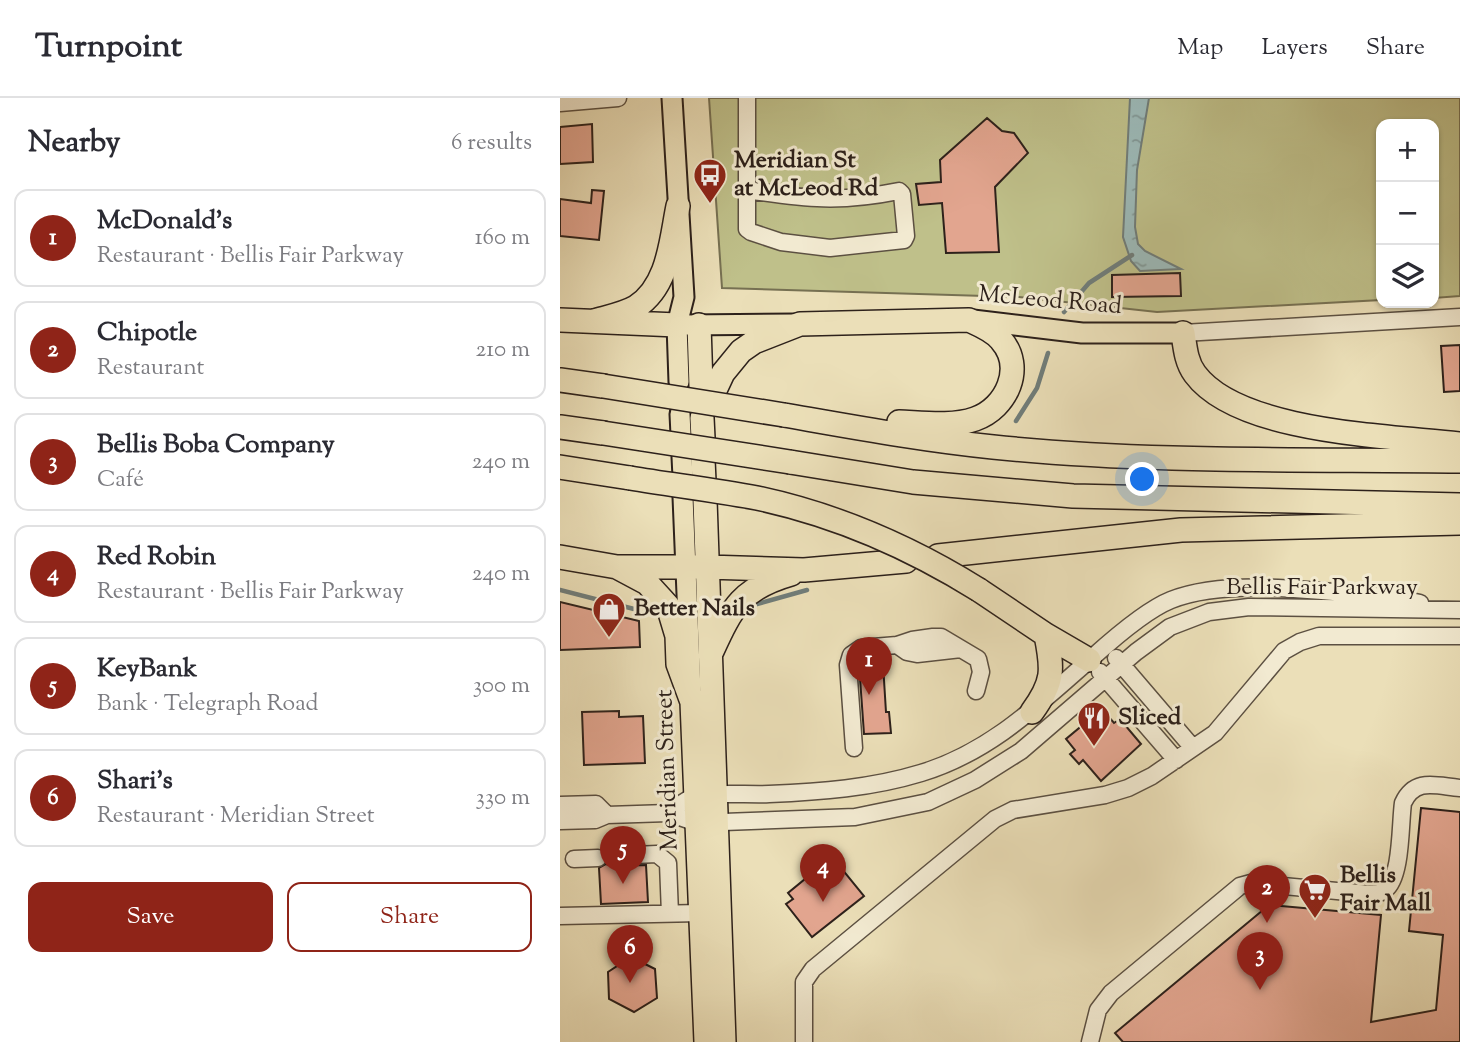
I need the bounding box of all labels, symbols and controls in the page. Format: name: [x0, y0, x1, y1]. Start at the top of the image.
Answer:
text: Turnpoint: [35, 24, 182, 72]
text: Map: [1177, 31, 1223, 65]
text: Layers: [1261, 31, 1328, 65]
text: Share: [1366, 31, 1425, 65]
map controls: [1376, 119, 1439, 308]
button: +: [1376, 119, 1439, 182]
text: Nearby: [28, 122, 120, 165]
text: 6 results: [451, 127, 532, 160]
place label: Meridian St at McLeod Rd: [734, 144, 879, 206]
bus stop icon: Meridian St at McLeod Rd: [691, 156, 729, 205]
button: −: [1376, 182, 1439, 245]
text: McDonald's: [97, 203, 232, 240]
text: 1: [49, 222, 57, 255]
text: 160 m: [475, 222, 530, 255]
text: Restaurant · Bellis Fair Parkway: [97, 240, 404, 273]
button: layers: [1376, 245, 1439, 308]
street label: McLeod Road: [977, 278, 1124, 324]
text: Chipotle: [97, 315, 197, 352]
text: 2: [48, 334, 58, 367]
text: 210 m: [476, 334, 530, 367]
text: Restaurant: [97, 352, 204, 385]
text: Bellis Boba Company: [97, 427, 335, 464]
text: 3: [48, 446, 58, 479]
text: 240 m: [472, 446, 530, 479]
your location: [1125, 462, 1159, 496]
text: Café: [97, 464, 144, 497]
text: Red Robin: [97, 539, 216, 576]
text: 4: [47, 558, 59, 591]
text: 240 m: [472, 558, 530, 591]
street label: Bellis Fair Parkway: [1226, 571, 1418, 605]
text: Restaurant · Bellis Fair Parkway: [97, 576, 404, 609]
shop icon: Better Nails: [590, 590, 628, 639]
place label: Better Nails: [634, 592, 755, 626]
pin: 1: [846, 637, 892, 695]
text: KeyBank: [97, 651, 197, 688]
text: 5: [49, 670, 57, 703]
text: 300 m: [473, 670, 530, 703]
text: Bank · Telegraph Road: [97, 688, 318, 721]
street label: Meridian Street: [648, 689, 688, 851]
restaurant icon: Sliced: [1075, 699, 1113, 748]
place label: Sliced: [1118, 701, 1182, 735]
text: Shari's: [97, 763, 173, 800]
text: 6: [47, 782, 59, 815]
text: 330 m: [476, 782, 530, 815]
text: Restaurant · Meridian Street: [97, 800, 375, 833]
pin: 5: [600, 826, 646, 884]
pin: 4: [800, 844, 846, 902]
place label: Bellis Fair Mall: [1340, 859, 1432, 921]
pin: 2: [1244, 865, 1290, 923]
supermarket icon: Bellis Fair Mall: [1296, 871, 1334, 920]
button: Save: [28, 882, 273, 952]
button: Share: [287, 882, 532, 952]
pin: 6: [607, 925, 653, 983]
pin: 3: [1237, 932, 1283, 990]

